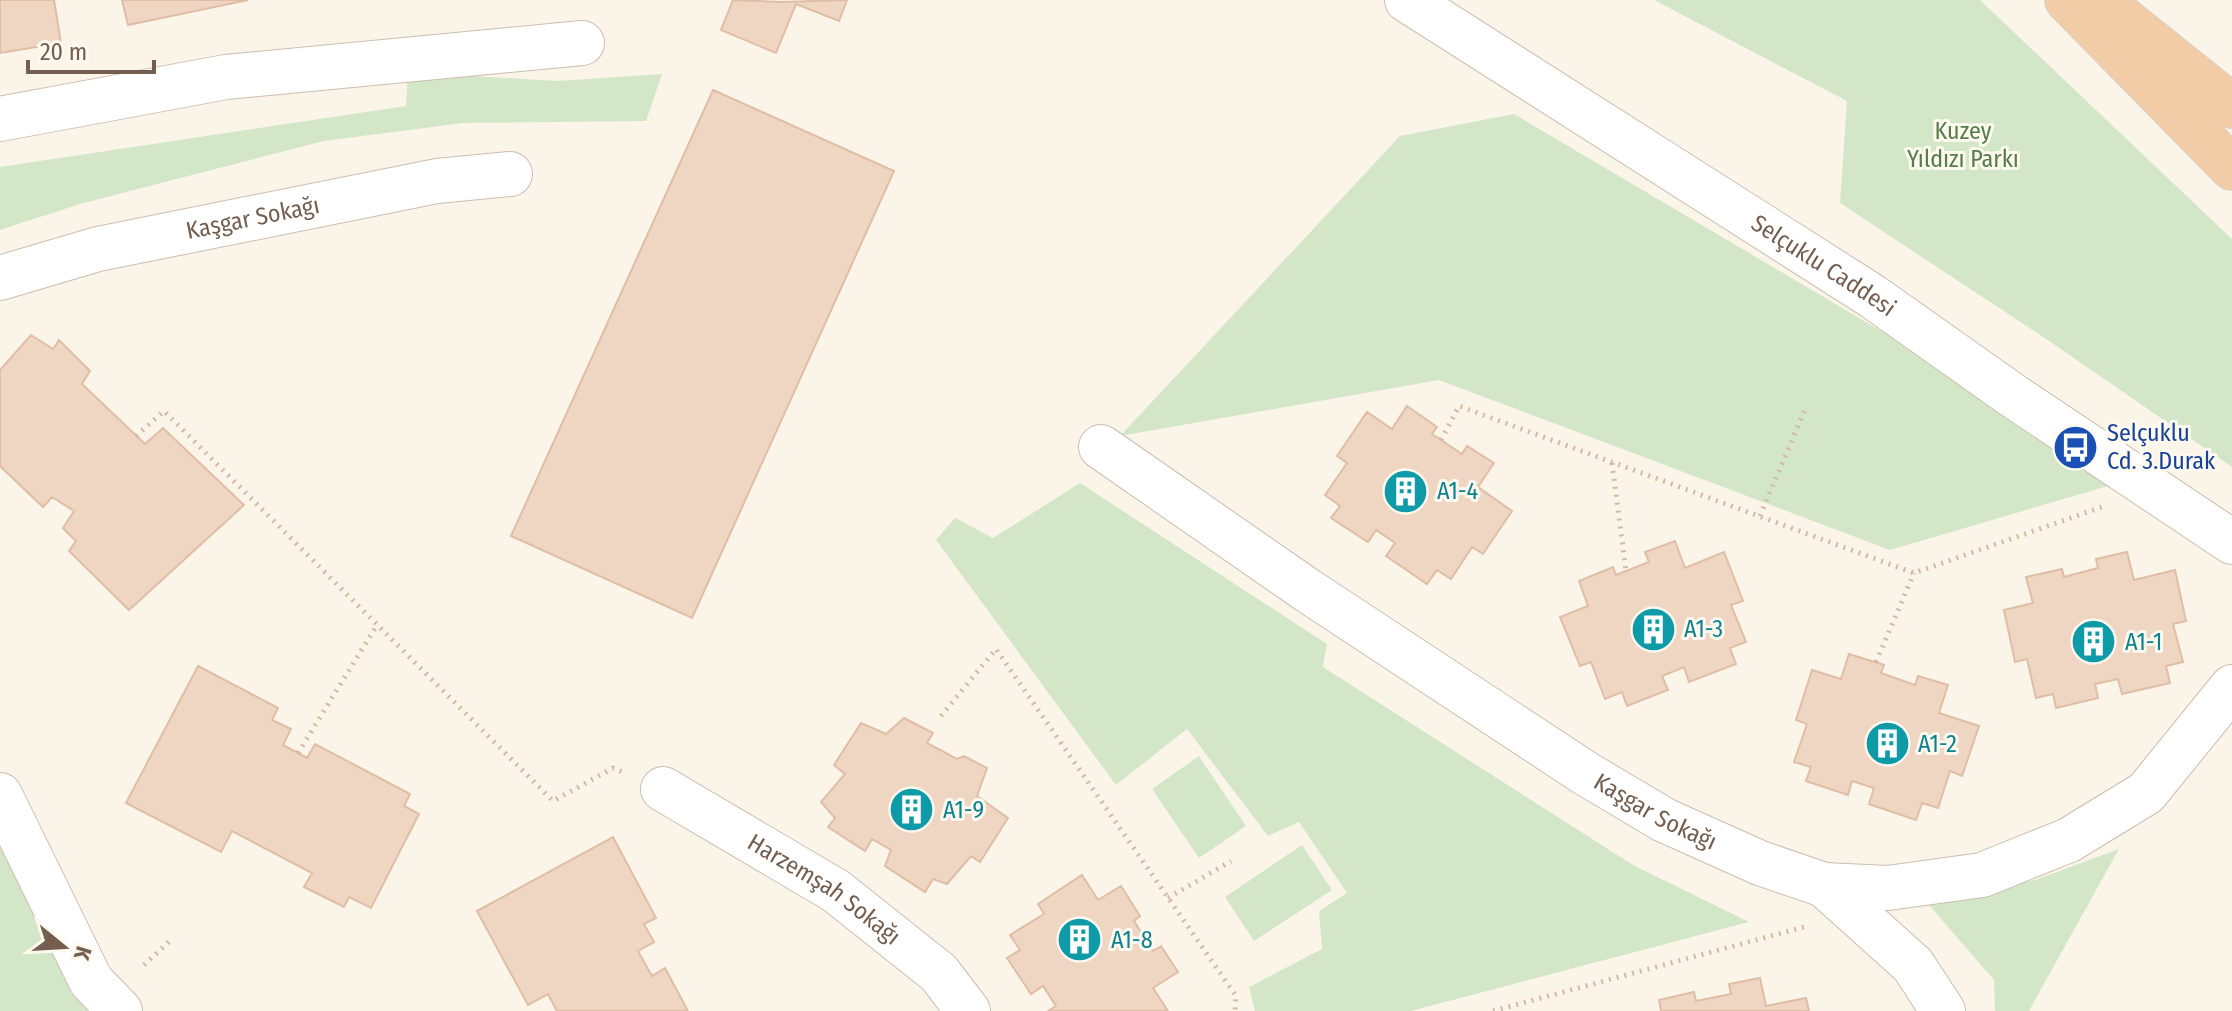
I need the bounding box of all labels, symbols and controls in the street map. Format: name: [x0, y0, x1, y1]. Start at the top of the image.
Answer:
scale bar: [28, 24, 154, 74]
text: 20 m: [40, 38, 87, 66]
park label: Kuzey Yıldızı Parkı: [1907, 117, 2019, 173]
street label: Kaşgar Sokağı: [184, 191, 322, 245]
street label: Selçuklu Caddesi: [1746, 209, 1901, 322]
place label: Selçuklu Cd. 3.Durak: [2107, 419, 2216, 475]
bus stop icon: Selçuklu Cd. 3.Durak: [2052, 423, 2100, 471]
building icon: A1-4: [1382, 467, 1430, 515]
place label: A1-4: [1437, 477, 1478, 505]
building icon: A1-3: [1629, 605, 1677, 653]
place label: A1-3: [1684, 615, 1723, 643]
building icon: A1-1: [2070, 618, 2118, 666]
place label: A1-1: [2125, 628, 2162, 656]
building icon: A1-2: [1863, 720, 1911, 768]
place label: A1-2: [1918, 730, 1957, 758]
street label: Kaşgar Sokağı: [1589, 768, 1721, 856]
building icon: A1-9: [888, 786, 936, 834]
place label: A1-9: [943, 796, 984, 824]
street label: Harzemşah Sokağı: [743, 828, 906, 951]
north arrow: [24, 907, 104, 987]
building icon: A1-8: [1056, 916, 1104, 964]
place label: A1-8: [1111, 926, 1153, 954]
text: K: [67, 943, 97, 964]

